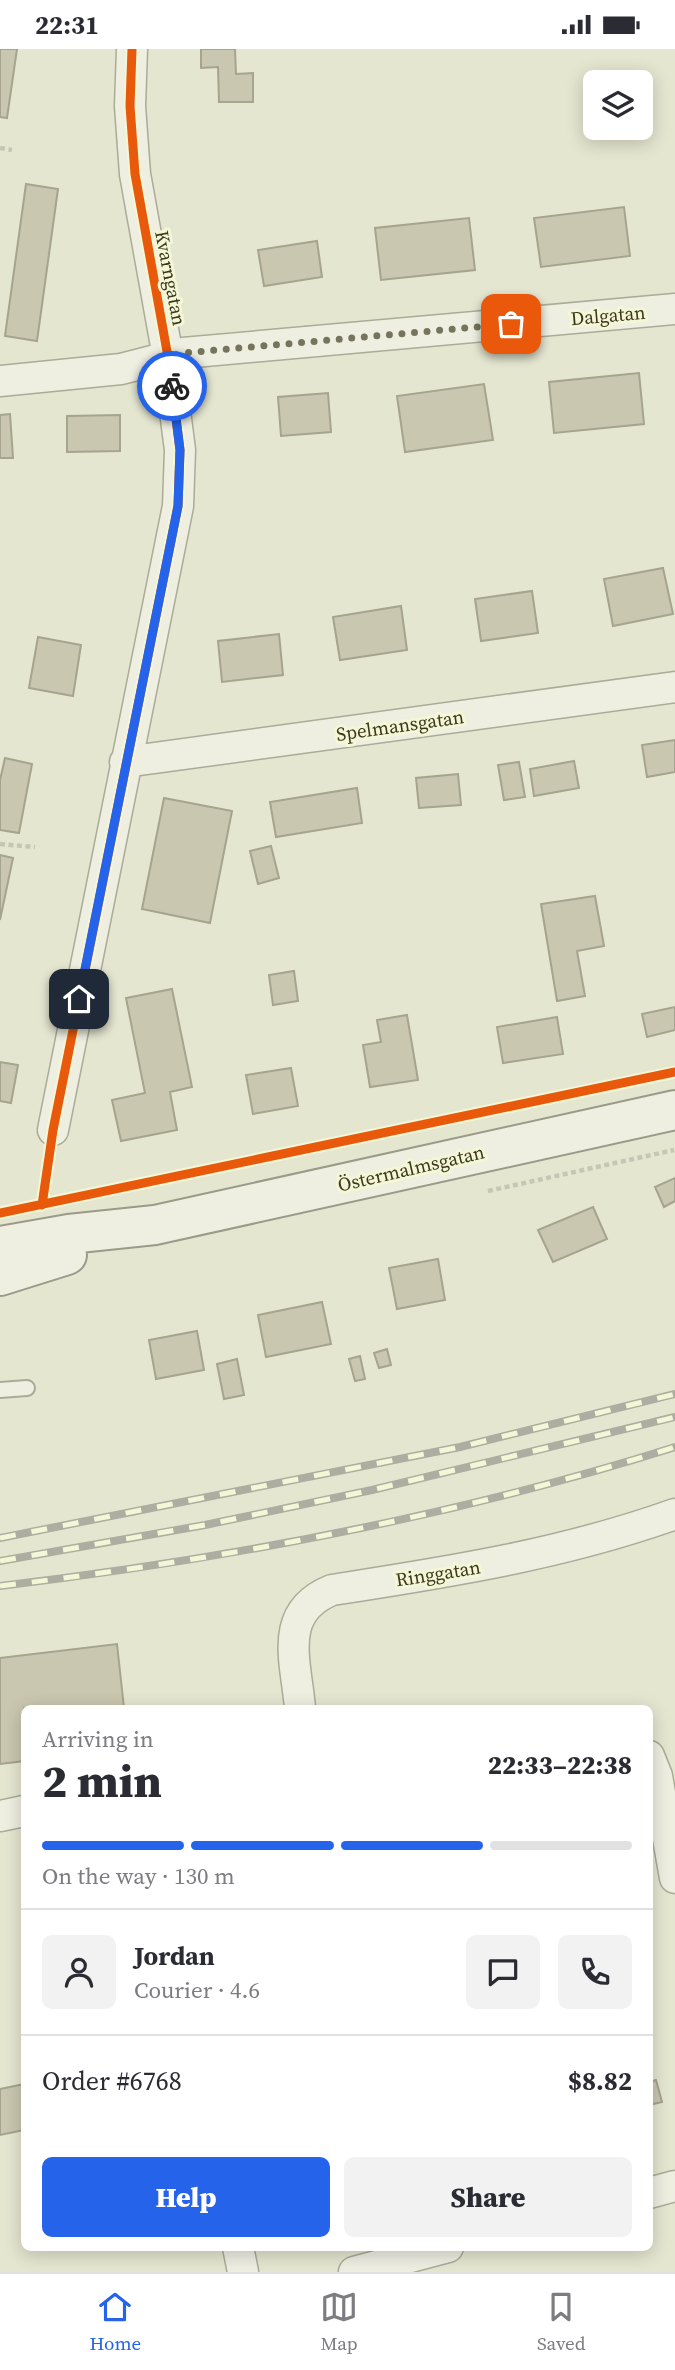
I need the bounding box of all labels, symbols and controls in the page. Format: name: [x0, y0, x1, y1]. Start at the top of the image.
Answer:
text: 22:31: [35, 7, 99, 43]
map controls: [583, 70, 653, 140]
button: layers: [583, 70, 653, 140]
street label: Kvarngatan: [149, 228, 193, 328]
pin: [481, 294, 541, 354]
street label: Dalgatan: [569, 299, 647, 331]
icon: bag: [492, 305, 530, 343]
courier: [137, 351, 207, 421]
icon: bike: [153, 367, 191, 405]
street label: Spelmansgatan: [334, 703, 466, 747]
pin: [49, 969, 109, 1029]
icon: home: [60, 980, 98, 1018]
street label: Östermalmsgatan: [335, 1138, 487, 1198]
street label: Ringgatan: [394, 1553, 482, 1593]
text: Arriving in: [42, 1723, 154, 1755]
text: 22:33–22:38: [488, 1747, 632, 1783]
text: 2 min: [42, 1749, 162, 1812]
text: On the way · 130 m: [42, 1860, 235, 1892]
button: person: [42, 1935, 116, 2009]
button: chat: [466, 1935, 540, 2009]
button: phone: [558, 1935, 632, 2009]
text: Jordan: [134, 1938, 215, 1974]
text: Courier · 4.6: [134, 1974, 260, 2006]
text: Order #6768: [42, 2063, 182, 2099]
text: $8.82: [568, 2063, 632, 2099]
button: Help: [42, 2157, 330, 2237]
button: Share: [344, 2157, 632, 2237]
tab: Home: [89, 2288, 141, 2356]
tab: Map: [320, 2288, 358, 2356]
tab: Saved: [537, 2288, 586, 2356]

